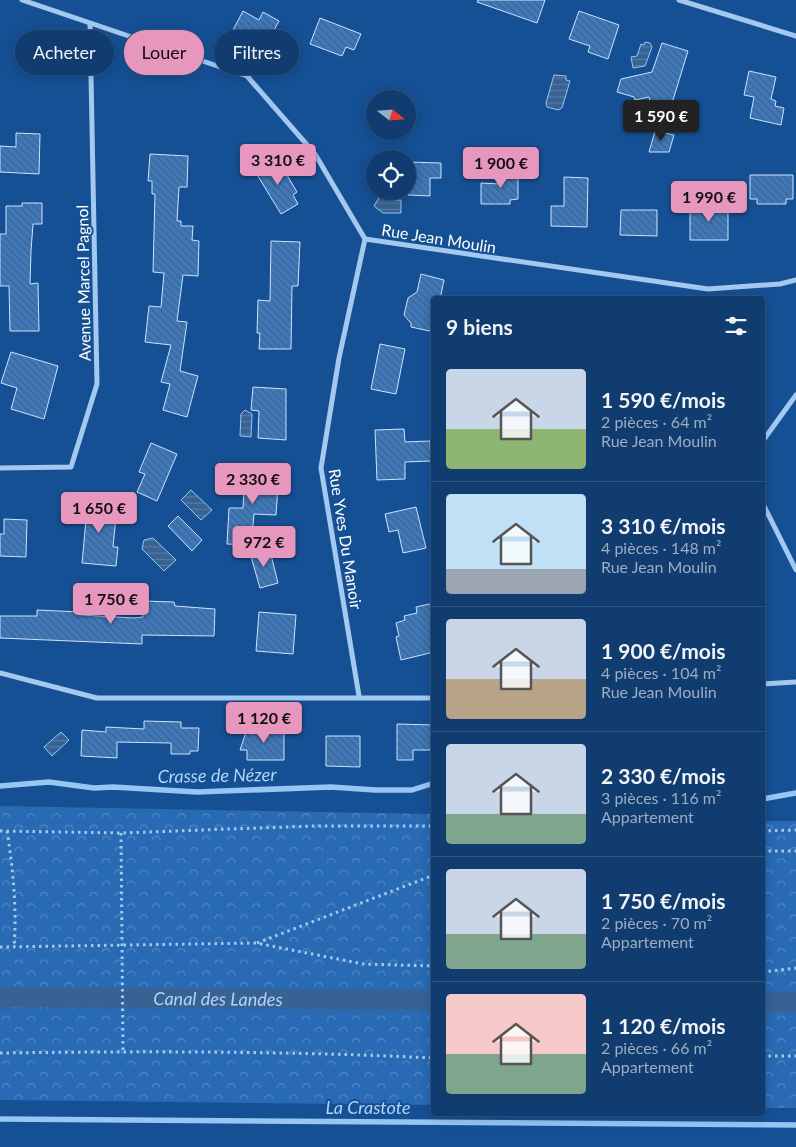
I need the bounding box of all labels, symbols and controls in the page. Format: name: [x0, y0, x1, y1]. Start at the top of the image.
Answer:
chip: Acheter: [15, 30, 114, 75]
chip: Louer: [124, 30, 204, 75]
chip: Filtres: [214, 30, 299, 75]
north arrow: [366, 90, 416, 140]
map controls: [366, 90, 416, 200]
pin: 1 590 €: [615, 100, 707, 142]
text: 1 590 €: [634, 106, 688, 125]
pin: 3 310 €: [232, 144, 324, 186]
pin: 1 900 €: [455, 146, 547, 189]
text: 3 310 €: [251, 150, 305, 169]
button: locate: [366, 150, 416, 200]
text: 1 900 €: [474, 153, 528, 172]
pin: 1 990 €: [663, 180, 755, 223]
text: 1 990 €: [682, 187, 736, 206]
street label: Avenue Marcel Pagnol: [72, 205, 94, 361]
street label: Rue Jean Moulin: [380, 220, 498, 256]
icon: filters: [722, 312, 750, 340]
text: 9 biens: [446, 314, 513, 339]
text: 1 590 €/mois: [601, 387, 726, 412]
icon: home: [486, 389, 546, 449]
text: 2 pièces · 64 m²: [601, 412, 712, 431]
text: Rue Jean Moulin: [601, 431, 717, 450]
pin: 2 330 €: [207, 462, 299, 505]
street label: Rue Yves Du Manoir: [325, 467, 367, 611]
text: 2 330 €: [226, 469, 280, 488]
pin: 1 650 €: [53, 492, 145, 534]
text: 1 650 €: [72, 498, 126, 517]
text: 3 310 €/mois: [601, 513, 726, 538]
icon: home: [486, 514, 546, 574]
pin: 972 €: [229, 526, 299, 568]
text: 972 €: [243, 532, 285, 551]
text: 4 pièces · 148 m²: [601, 538, 721, 557]
text: Rue Jean Moulin: [601, 557, 717, 576]
pin: 1 750 €: [65, 582, 157, 625]
text: 1 750 €: [84, 589, 138, 608]
text: 1 900 €/mois: [601, 638, 726, 663]
icon: home: [486, 639, 546, 699]
text: 4 pièces · 104 m²: [601, 663, 721, 682]
text: Rue Jean Moulin: [601, 682, 717, 701]
pin: 1 120 €: [218, 702, 310, 744]
text: 1 120 €: [237, 708, 291, 727]
water label: Crasse de Nézer: [157, 763, 277, 787]
text: 2 330 €/mois: [601, 763, 726, 788]
icon: home: [486, 764, 546, 824]
text: 3 pièces · 116 m²: [601, 788, 721, 807]
text: Appartement: [601, 807, 694, 826]
text: 1 750 €/mois: [601, 888, 726, 913]
icon: home: [486, 889, 546, 949]
text: 2 pièces · 70 m²: [601, 913, 712, 932]
text: Appartement: [601, 932, 694, 951]
water label: Canal des Landes: [153, 987, 283, 1010]
text: 1 120 €/mois: [601, 1013, 726, 1038]
icon: home: [486, 1014, 546, 1074]
text: 2 pièces · 66 m²: [601, 1038, 712, 1057]
text: Appartement: [601, 1057, 694, 1076]
water label: La Crastote: [325, 1096, 411, 1118]

